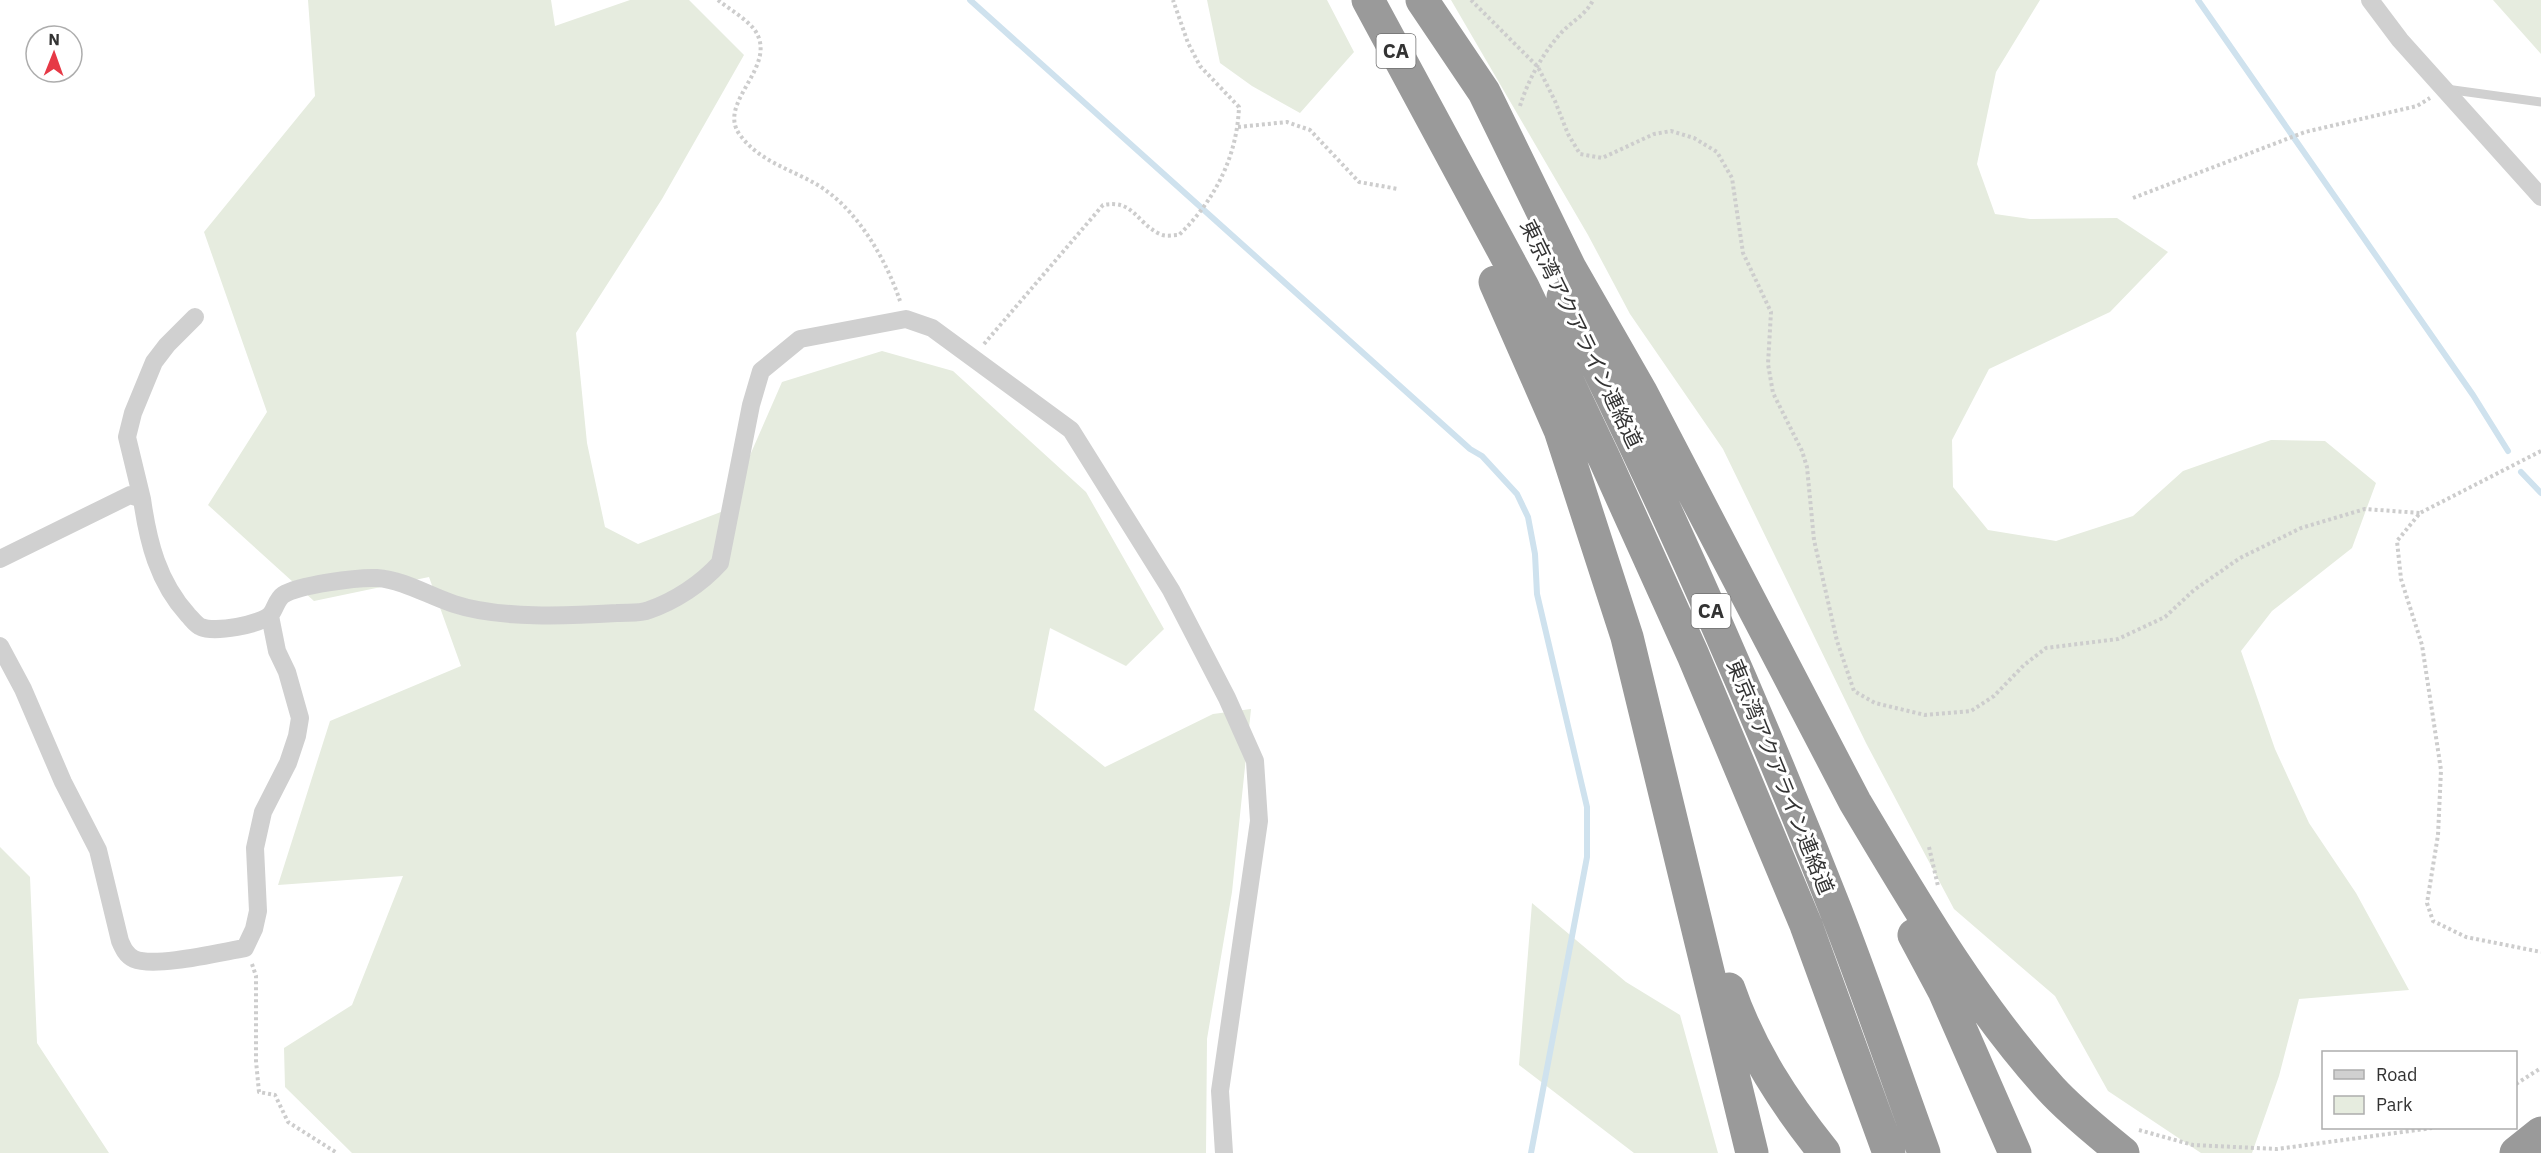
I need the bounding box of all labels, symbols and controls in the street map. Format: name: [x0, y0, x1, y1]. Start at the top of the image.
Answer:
north arrow: [24, 24, 84, 84]
text: N: [48, 29, 60, 49]
road number: CA: [1376, 34, 1416, 68]
street label: 東京湾アクアライン連絡道: [1514, 215, 1649, 452]
road number: CA: [1692, 594, 1730, 628]
street label: 東京湾アクアライン連絡道: [1721, 655, 1841, 898]
legend: [2322, 1051, 2517, 1129]
text: Road: [2376, 1063, 2417, 1086]
text: Park: [2376, 1093, 2413, 1116]

